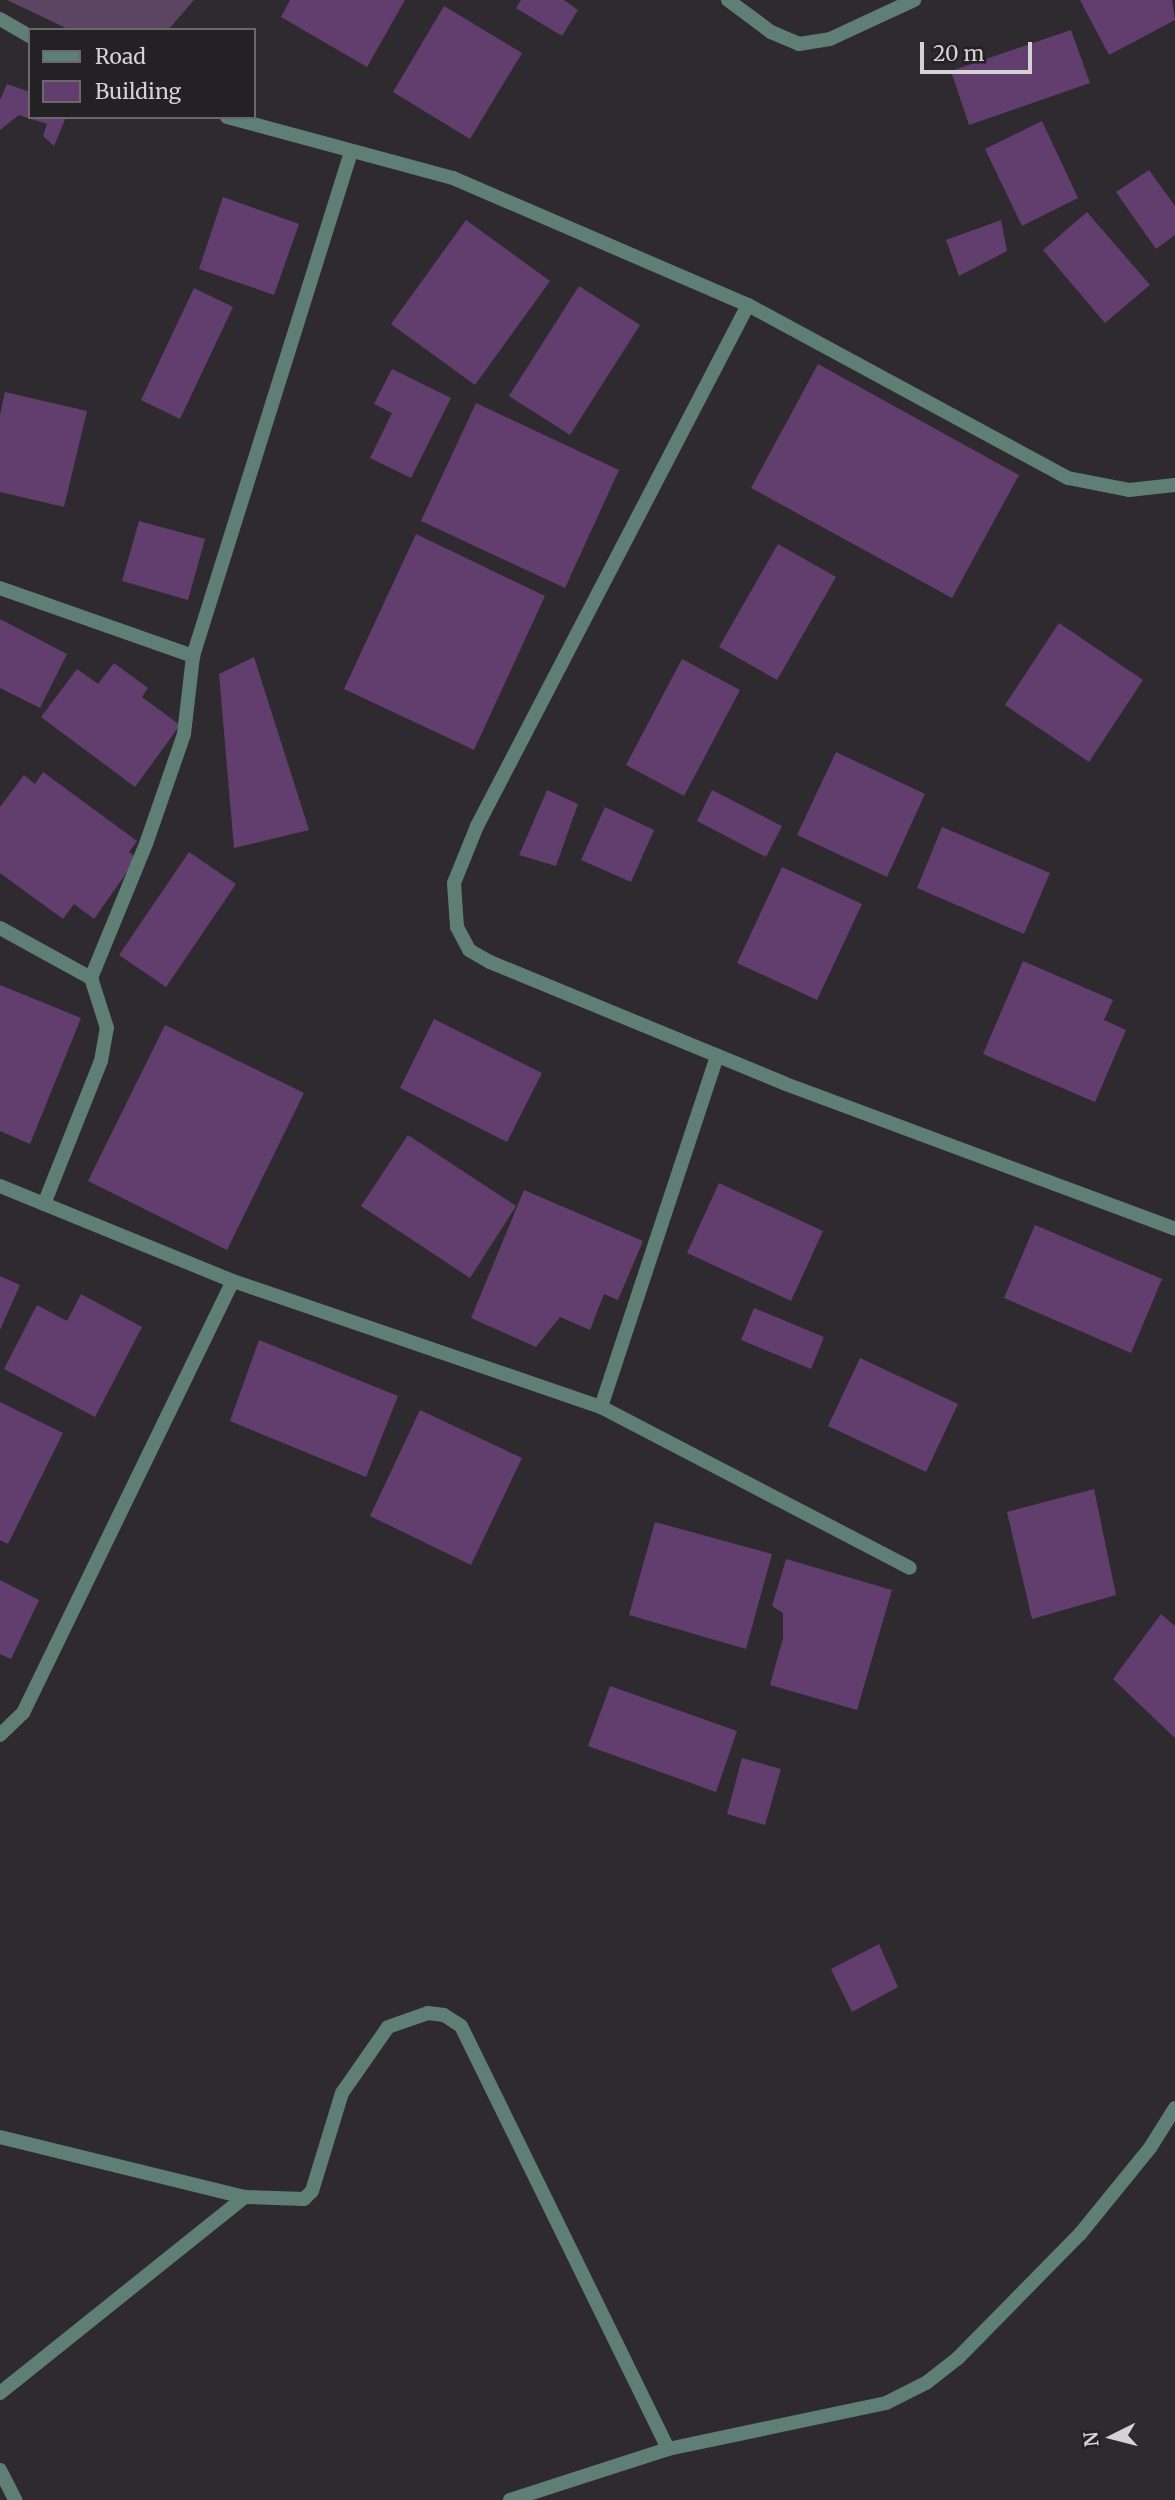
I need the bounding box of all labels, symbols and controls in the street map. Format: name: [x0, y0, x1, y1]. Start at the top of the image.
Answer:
legend: [28, 28, 256, 119]
scale bar: [923, 28, 1035, 72]
text: 20 m: [933, 40, 984, 67]
text: Road: [95, 43, 146, 70]
text: Building: [95, 78, 181, 105]
north arrow: [1077, 2402, 1147, 2472]
text: N: [1078, 2430, 1104, 2448]

